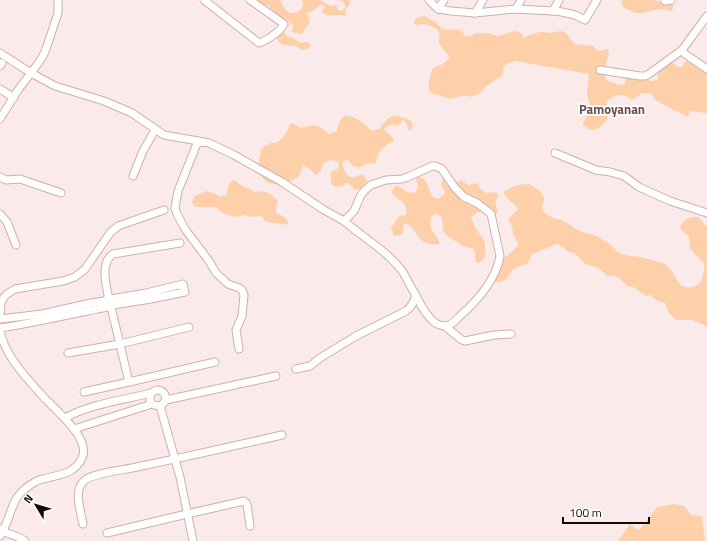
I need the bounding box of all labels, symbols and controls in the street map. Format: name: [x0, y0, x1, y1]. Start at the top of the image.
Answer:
district label: Pamoyanan: [579, 99, 645, 119]
north arrow: [16, 485, 56, 525]
text: N: [19, 491, 37, 507]
scale bar: [563, 499, 649, 525]
text: 100 m: [569, 503, 602, 522]

